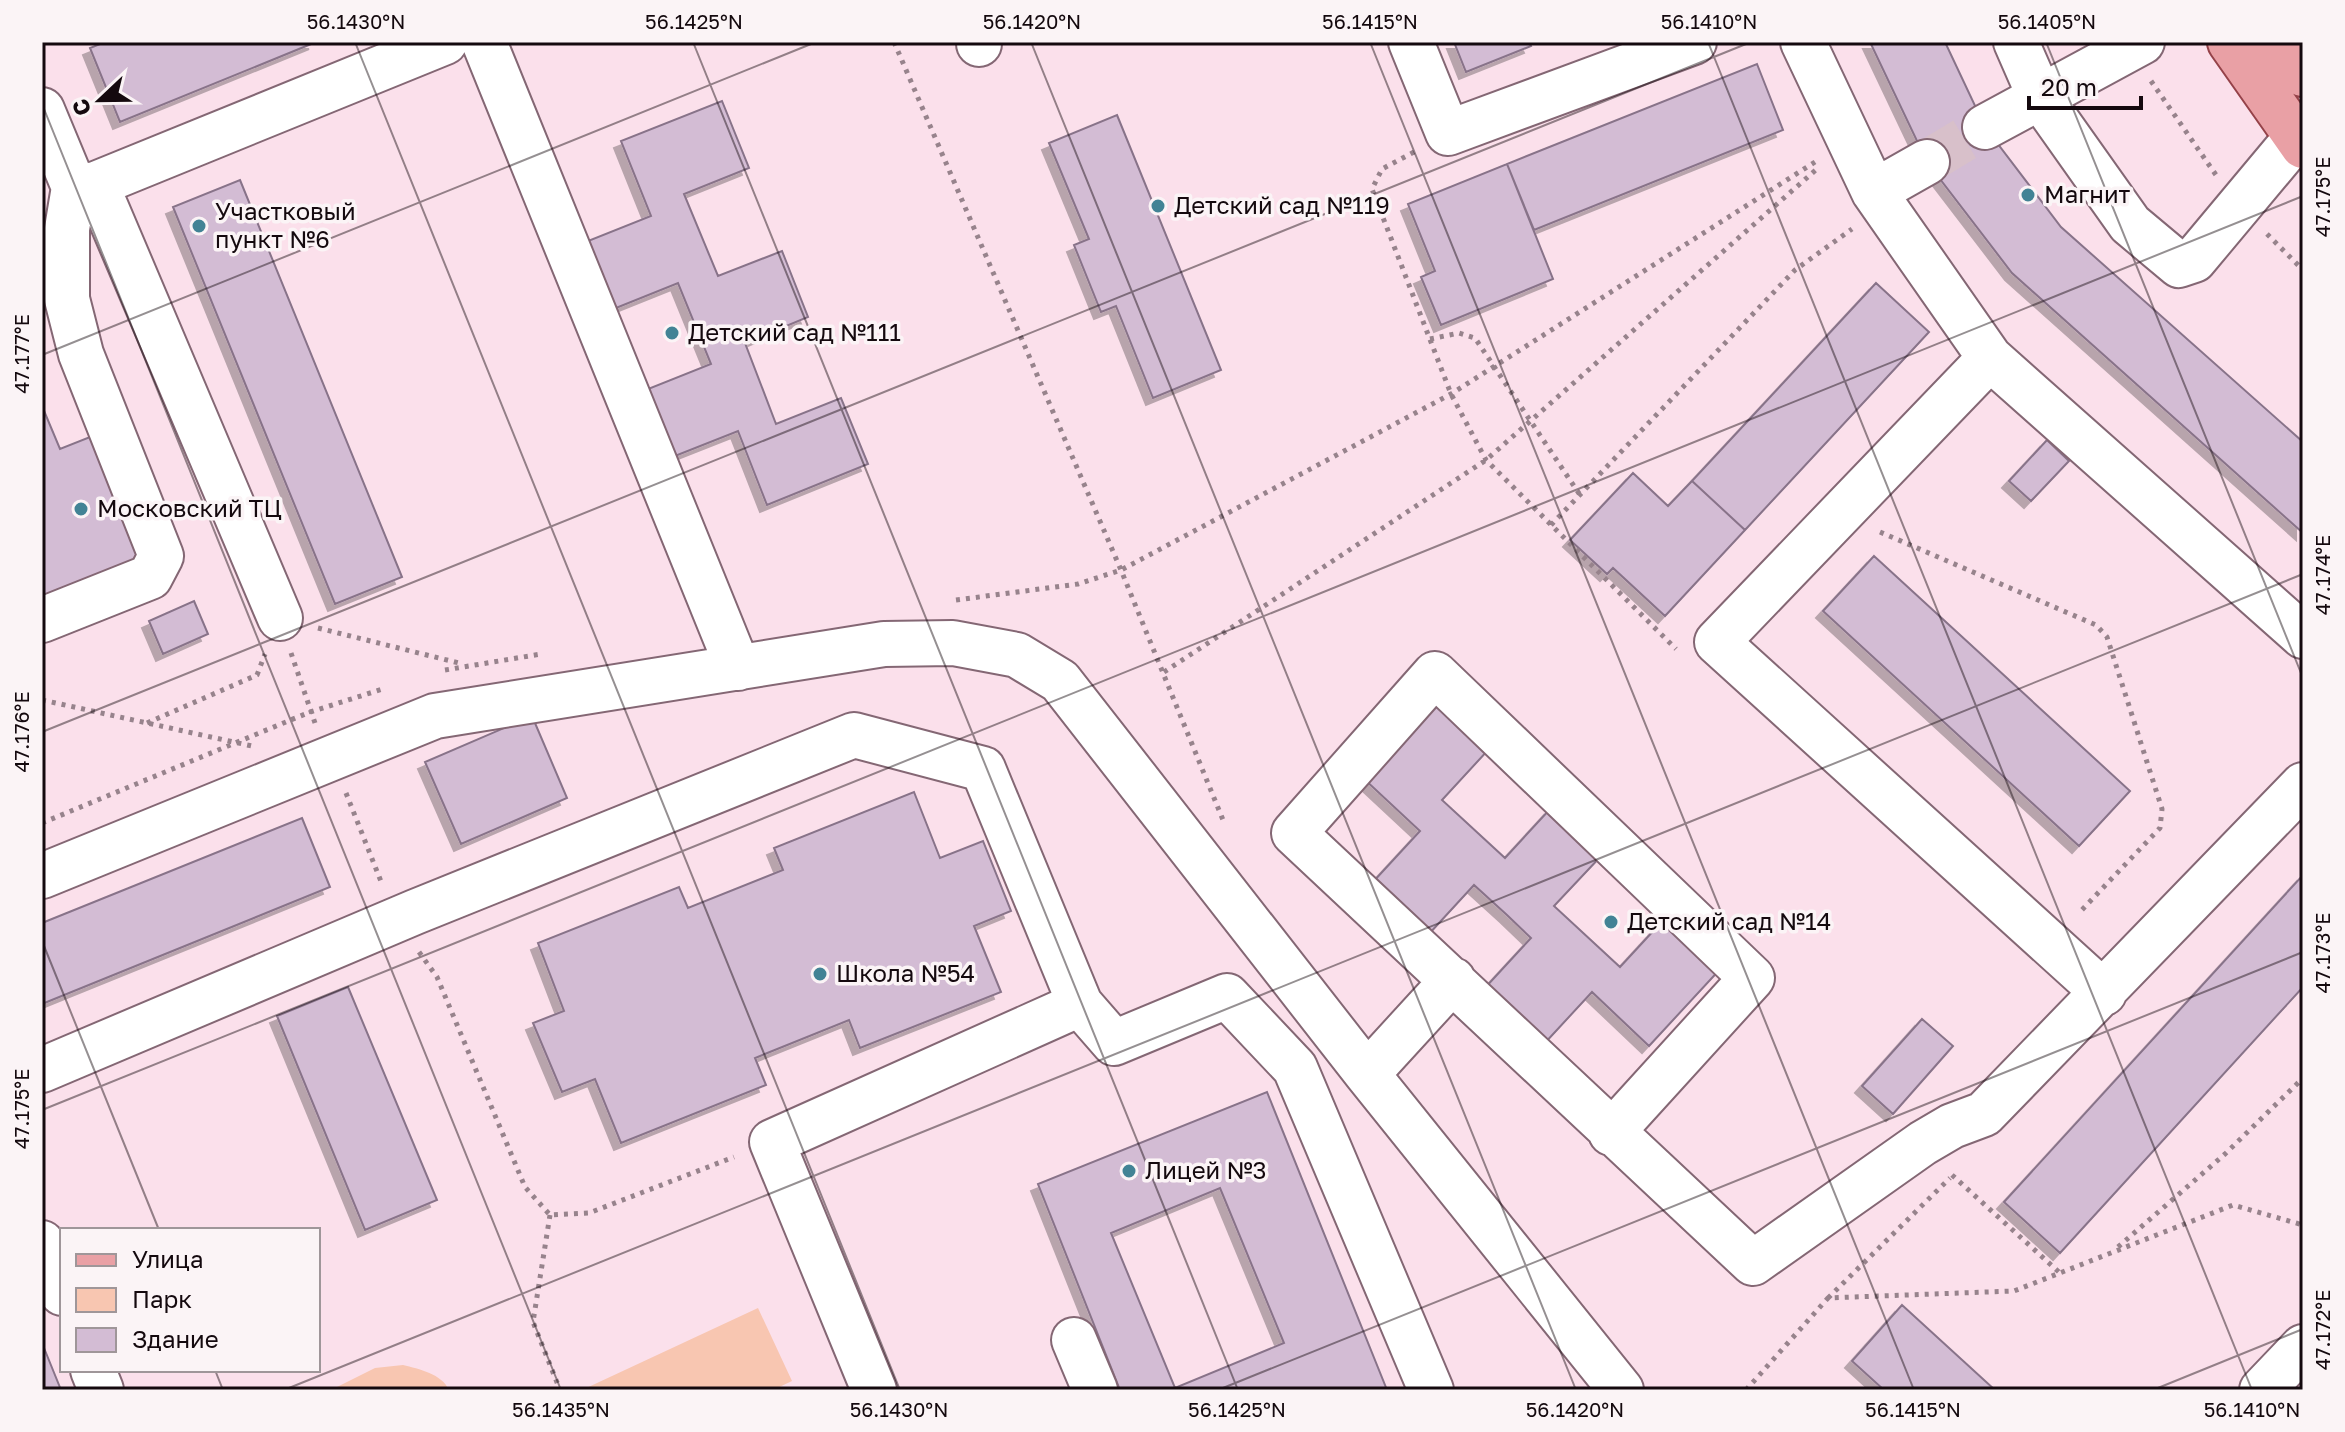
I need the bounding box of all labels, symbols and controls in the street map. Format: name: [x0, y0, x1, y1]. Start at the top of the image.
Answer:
text: 56.1430°N: [307, 9, 405, 33]
text: 56.1425°N: [645, 9, 743, 33]
text: 56.1420°N: [983, 9, 1081, 33]
text: 56.1415°N: [1322, 9, 1418, 33]
text: 56.1410°N: [1661, 9, 1757, 33]
text: 56.1405°N: [1998, 9, 2096, 33]
north arrow: [60, 60, 140, 140]
scale bar: [2029, 60, 2141, 110]
text: 20 m: [2041, 72, 2097, 101]
text: С: [66, 95, 96, 120]
text: 47.175°E: [2310, 157, 2334, 237]
place label: Магнит: [2044, 179, 2131, 208]
marker: Магнит: [2019, 186, 2037, 204]
place label: Детский сад №119: [1174, 190, 1390, 219]
place label: Участковый пункт №6: [215, 196, 356, 253]
marker: Детский сад №119: [1149, 197, 1167, 215]
marker: Участковый пункт №6: [190, 217, 208, 235]
text: 47.177°E: [9, 314, 33, 394]
place label: Детский сад №111: [688, 317, 901, 346]
marker: Детский сад №111: [663, 324, 681, 342]
place label: Московский ТЦ: [97, 493, 282, 522]
marker: Московский ТЦ: [72, 500, 90, 518]
text: 47.174°E: [2310, 535, 2334, 615]
text: 47.176°E: [9, 691, 33, 773]
place label: Детский сад №14: [1627, 906, 1831, 935]
marker: Детский сад №14: [1602, 913, 1620, 931]
text: 47.173°E: [2310, 913, 2334, 993]
place label: Школа №54: [836, 958, 975, 987]
marker: Школа №54: [811, 965, 829, 983]
text: 47.175°E: [9, 1069, 33, 1149]
place label: Лицей №3: [1145, 1155, 1267, 1184]
marker: Лицей №3: [1120, 1162, 1138, 1180]
legend: [60, 1228, 320, 1372]
text: Улица: [132, 1244, 204, 1273]
text: Парк: [132, 1284, 192, 1313]
text: 47.172°E: [2310, 1290, 2334, 1370]
text: Здание: [132, 1324, 219, 1353]
text: 56.1435°N: [512, 1397, 610, 1421]
text: 56.1430°N: [850, 1397, 948, 1421]
text: 56.1425°N: [1188, 1397, 1286, 1421]
text: 56.1420°N: [1526, 1397, 1624, 1421]
text: 56.1415°N: [1865, 1397, 1961, 1421]
text: 56.1410°N: [2204, 1397, 2300, 1421]

